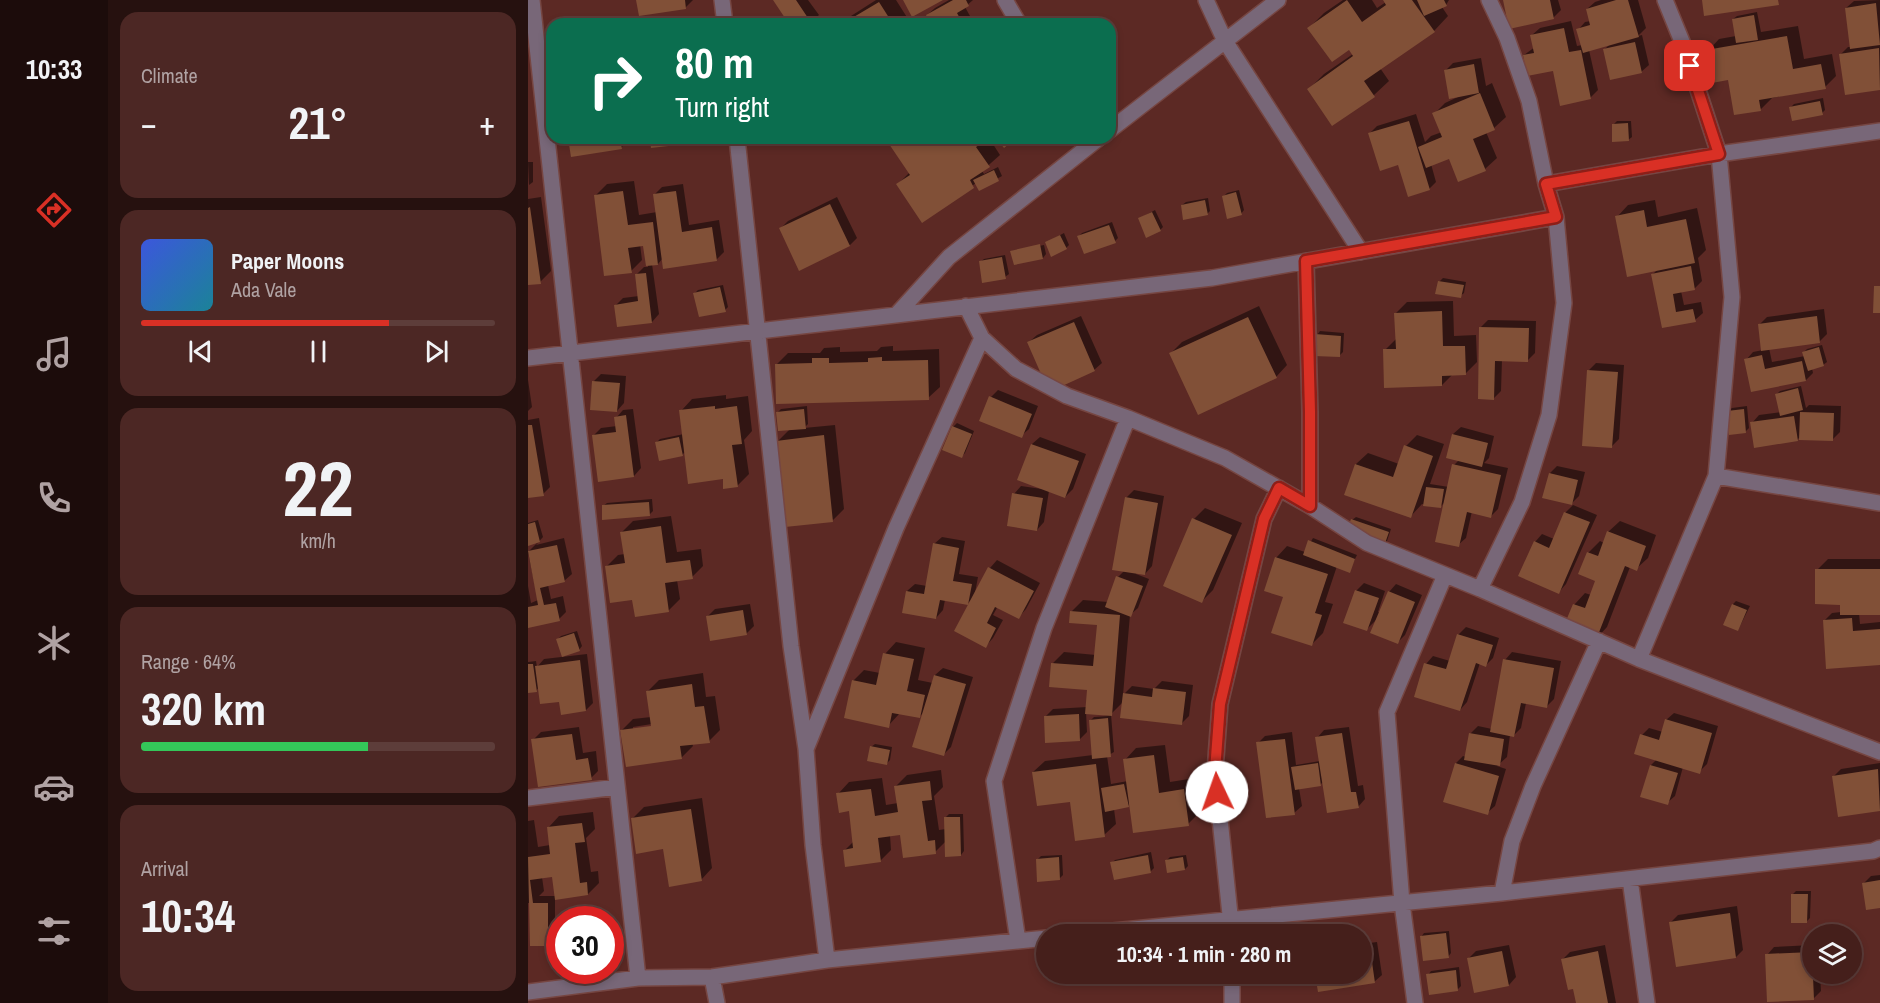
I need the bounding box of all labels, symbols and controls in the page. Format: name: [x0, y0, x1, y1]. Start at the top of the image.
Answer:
text: 80 m: [675, 35, 754, 91]
pin: [1664, 40, 1715, 91]
icon: right: [576, 42, 654, 120]
icon: arrive: [1673, 49, 1706, 82]
text: 10:33: [26, 51, 82, 87]
text: Climate: [141, 62, 198, 89]
text: Turn right: [675, 89, 769, 125]
text: 21°: [288, 92, 348, 153]
text: −: [141, 101, 157, 145]
text: +: [479, 101, 495, 145]
icon: directions: [33, 189, 75, 231]
text: Paper Moons: [231, 246, 344, 276]
text: Ada Vale: [231, 276, 296, 303]
icon: music: [33, 333, 75, 375]
icon: previous: [184, 335, 217, 368]
icon: pause: [302, 335, 335, 368]
icon: next: [420, 335, 453, 368]
text: 22: [282, 435, 354, 540]
icon: phone: [33, 477, 75, 519]
text: km/h: [300, 527, 336, 554]
icon: climate: [33, 622, 75, 664]
text: Range · 64%: [141, 648, 236, 675]
text: 320 km: [141, 678, 266, 739]
position arrow: [1185, 760, 1249, 824]
icon: car: [33, 766, 75, 808]
text: Arrival: [141, 855, 188, 882]
text: 10:34: [141, 885, 235, 946]
speed limit sign: 30: [546, 906, 624, 984]
icon: filters: [33, 910, 75, 952]
map controls: [1802, 924, 1862, 984]
button: layers: [1802, 924, 1862, 984]
text: 10:34 · 1 min · 280 m: [1117, 939, 1291, 969]

